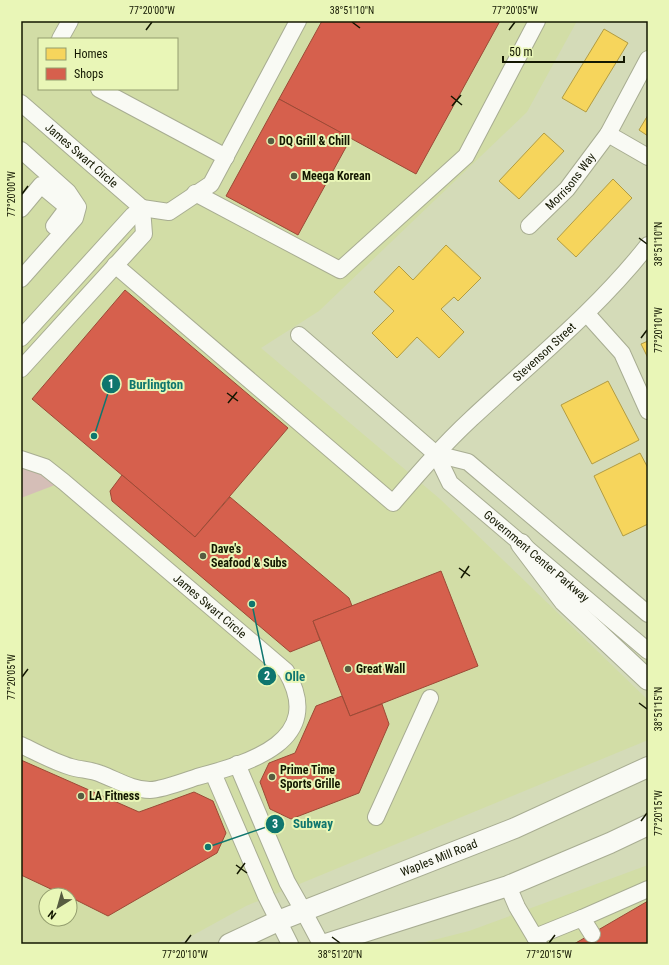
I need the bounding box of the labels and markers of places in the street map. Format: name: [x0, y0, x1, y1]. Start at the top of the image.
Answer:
place label: DQ Grill & Chill: [279, 134, 350, 148]
marker: DQ Grill & Chill: [266, 136, 276, 146]
place label: Meega Korean: [302, 169, 371, 183]
marker: Meega Korean: [289, 171, 299, 181]
callout: Burlington: [101, 372, 191, 397]
place label: Dave's Seafood & Subs: [211, 542, 287, 570]
marker: Dave's Seafood & Subs: [198, 551, 208, 561]
place label: Great Wall: [356, 662, 405, 676]
callout: Olle: [257, 664, 314, 689]
marker: Great Wall: [343, 664, 353, 674]
place label: Prime Time Sports Grille: [280, 763, 341, 791]
marker: Prime Time Sports Grille: [267, 772, 277, 782]
place label: LA Fitness: [89, 789, 140, 803]
marker: LA Fitness: [76, 791, 86, 801]
callout: Subway: [265, 811, 341, 836]

